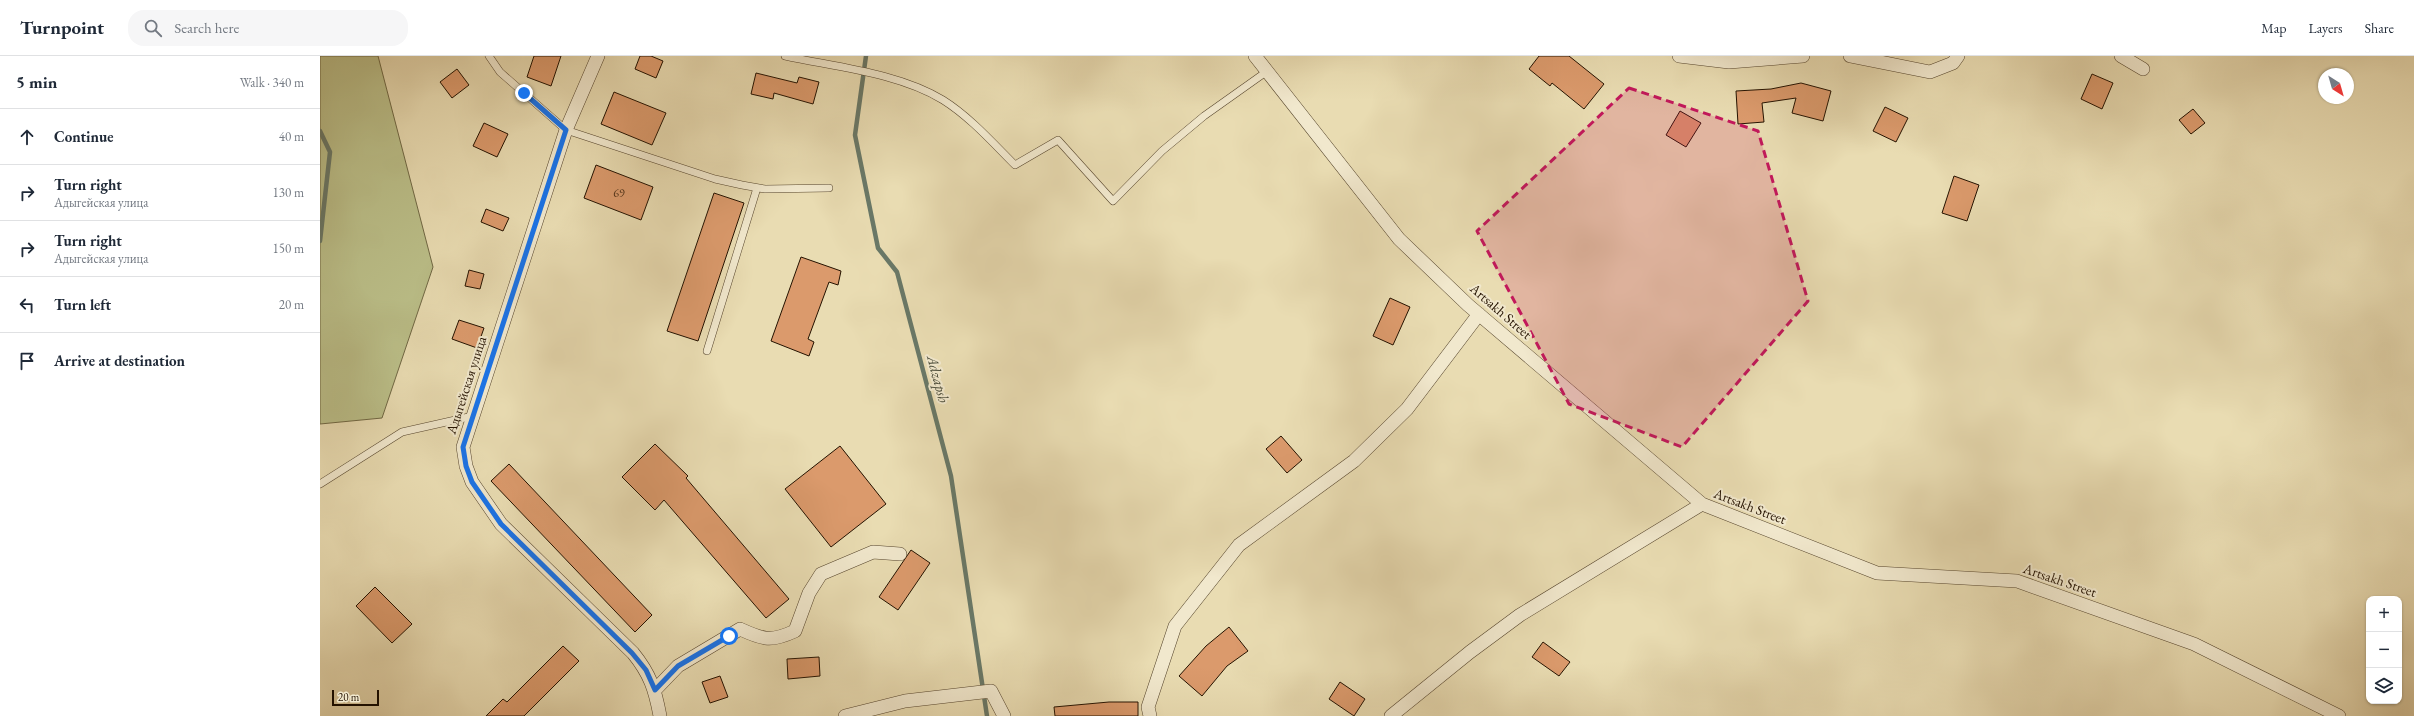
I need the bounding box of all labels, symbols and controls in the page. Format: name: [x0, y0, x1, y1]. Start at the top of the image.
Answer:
search box: [128, 10, 408, 46]
text: Turnpoint: [20, 15, 104, 40]
icon: search: [142, 17, 164, 39]
text: Search here: [174, 18, 239, 37]
text: Map: [2261, 19, 2286, 37]
text: Layers: [2308, 19, 2343, 37]
text: Share: [2365, 19, 2394, 37]
north arrow: [2318, 68, 2354, 104]
text: 5 min: [16, 71, 57, 93]
text: Walk · 340 m: [240, 74, 304, 91]
route end: [515, 84, 533, 102]
icon: ahead: [16, 126, 38, 148]
text: Continue: [54, 127, 114, 146]
text: 40 m: [279, 128, 304, 145]
text: Turn right: [54, 175, 122, 194]
icon: right: [16, 182, 38, 204]
text: 130 m: [273, 184, 304, 201]
house number: 69: [613, 185, 625, 201]
text: Адыгейская улица: [54, 194, 148, 211]
text: Turn right: [54, 231, 122, 250]
icon: right: [16, 238, 38, 260]
text: 150 m: [273, 240, 304, 257]
text: Адыгейская улица: [54, 250, 148, 267]
street label: Artsakh Street: [1466, 279, 1536, 343]
icon: left: [16, 294, 38, 316]
text: Turn left: [54, 295, 111, 314]
text: 20 m: [279, 296, 304, 313]
street label: Адыгейская улица: [441, 333, 490, 437]
icon: arrive: [16, 350, 38, 372]
text: Arrive at destination: [54, 351, 185, 370]
water label: Adzapsh: [923, 352, 954, 405]
street label: Artsakh Street: [1710, 484, 1789, 528]
street label: Artsakh Street: [2020, 559, 2100, 601]
map controls: [2366, 596, 2402, 704]
button: +: [2366, 596, 2402, 632]
route start: [720, 627, 738, 645]
button: −: [2366, 632, 2402, 668]
button: layers: [2366, 668, 2402, 704]
scale bar: [332, 688, 379, 707]
text: 20 m: [338, 690, 359, 704]

